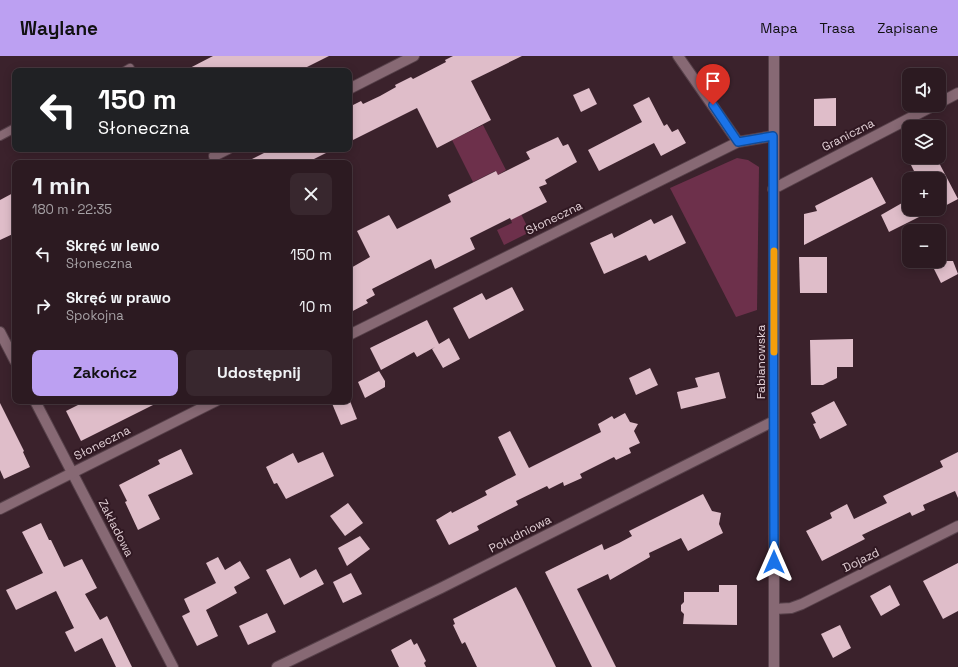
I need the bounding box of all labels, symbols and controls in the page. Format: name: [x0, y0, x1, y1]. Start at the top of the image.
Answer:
text: Waylane: [20, 16, 98, 41]
text: Mapa: [760, 19, 798, 37]
text: Trasa: [820, 19, 855, 37]
text: Zapisane: [877, 19, 938, 37]
pin: [696, 64, 730, 105]
map controls: [902, 68, 946, 268]
button: sound: [902, 68, 946, 112]
icon: arrive: [702, 70, 724, 92]
text: 150 m: [98, 81, 177, 117]
icon: left: [32, 84, 84, 136]
street label: Graniczna: [819, 115, 877, 155]
text: Słoneczna: [98, 116, 190, 139]
button: layers: [902, 120, 946, 164]
text: 1 min: [32, 170, 91, 201]
button: +: [902, 172, 946, 216]
button: close: [290, 173, 332, 215]
street label: Słoneczna: [523, 197, 585, 239]
text: 180 m · 22:35: [32, 201, 112, 218]
button: −: [902, 224, 946, 268]
text: Skręć w lewo: [66, 236, 160, 255]
icon: left: [32, 243, 54, 265]
text: 150 m: [290, 245, 332, 264]
text: Słoneczna: [66, 255, 132, 272]
text: Skręć w prawo: [66, 288, 171, 307]
icon: right: [32, 295, 54, 317]
text: 10 m: [299, 297, 332, 316]
text: Spokojna: [66, 307, 124, 324]
street label: Fabianowska: [753, 325, 769, 399]
button: Zakończ: [32, 350, 178, 396]
button: Udostępnij: [186, 350, 332, 396]
street label: Słoneczna: [71, 422, 133, 464]
street label: Zakładowa: [95, 496, 137, 560]
street label: Południowa: [486, 511, 554, 557]
position arrow: [753, 541, 795, 583]
street label: Dojazd: [840, 544, 882, 576]

